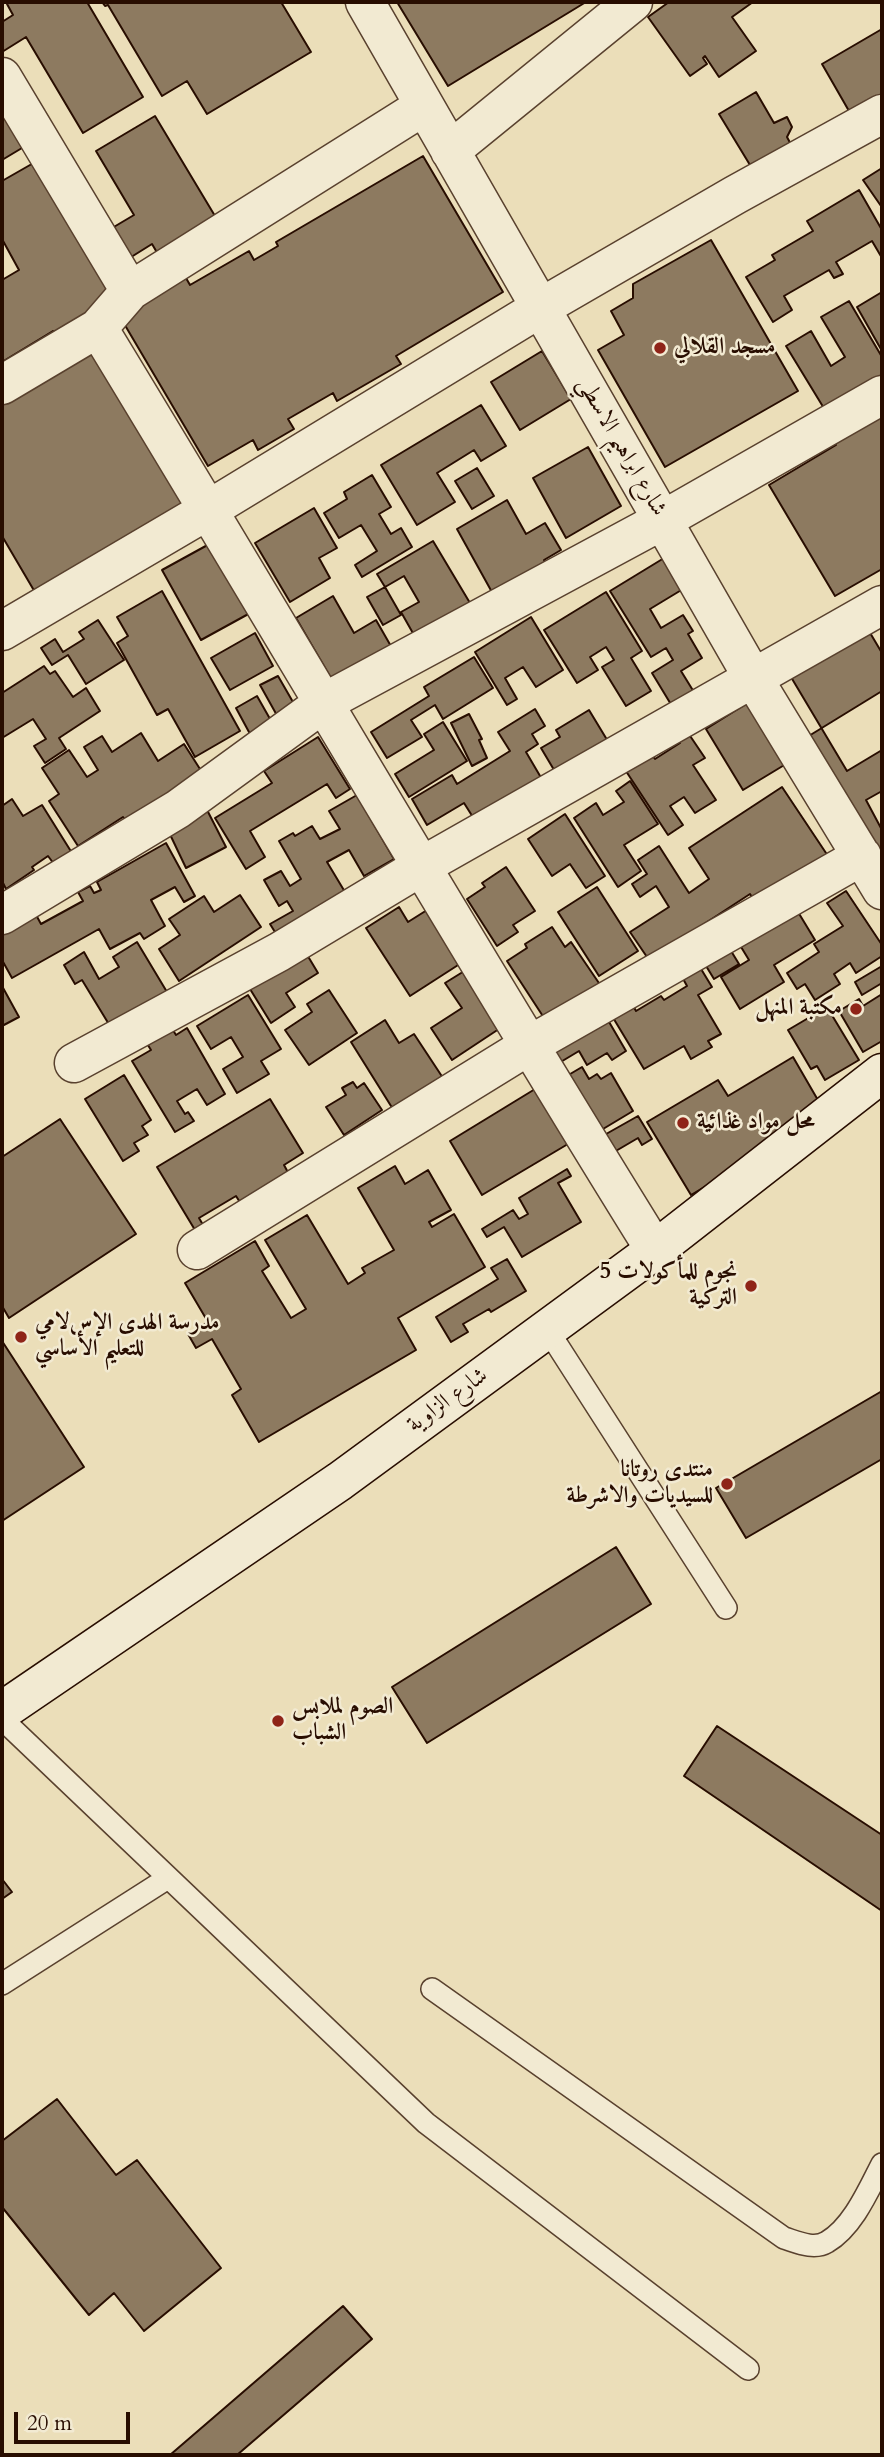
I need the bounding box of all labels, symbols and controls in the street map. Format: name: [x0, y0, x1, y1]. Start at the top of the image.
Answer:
place label: مسجد القلالي: [674, 334, 775, 362]
marker: مسجد القلالي: [652, 340, 668, 356]
street label: شارع ابراهيم الاسطي: [570, 373, 672, 521]
place label: مكتبة المنهل: [755, 995, 842, 1023]
marker: مكتبة المنهل: [848, 1001, 864, 1017]
place label: محل مواد غذائية: [697, 1109, 815, 1137]
marker: محل مواد غذائية: [675, 1115, 691, 1131]
place label: 5 نجوم للمأكولات التركية: [599, 1259, 737, 1313]
marker: 5 نجوم للمأكولات التركية: [743, 1278, 759, 1294]
place label: مدرسة الهدى الإسﻻمي للتعليم الأساسي: [35, 1310, 219, 1364]
marker: مدرسة الهدى الإسﻻمي للتعليم الأساسي: [13, 1329, 29, 1345]
street label: شارع الزاوية: [402, 1363, 494, 1439]
place label: منتدى روتانا للسيديات والاشرطة: [566, 1457, 713, 1511]
marker: منتدى روتانا للسيديات والاشرطة: [719, 1476, 735, 1492]
place label: الصوم لملابس الشباب: [292, 1694, 393, 1748]
marker: الصوم لملابس الشباب: [270, 1713, 286, 1729]
scale bar: [18, 2398, 133, 2442]
text: 20 m: [27, 2409, 72, 2438]

